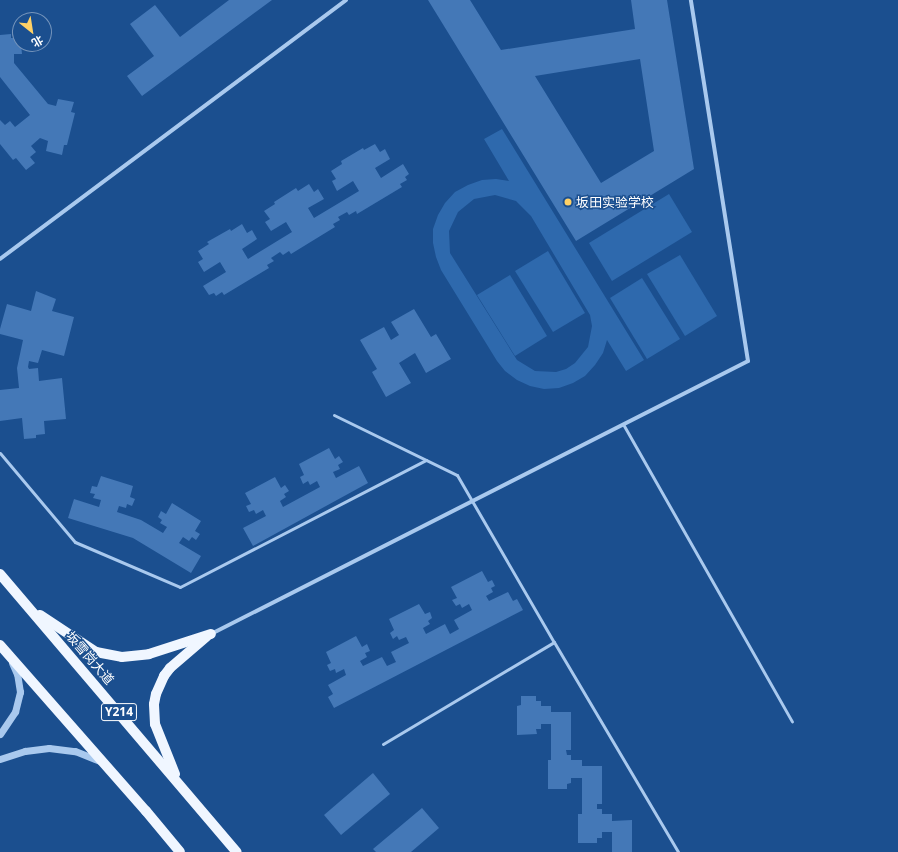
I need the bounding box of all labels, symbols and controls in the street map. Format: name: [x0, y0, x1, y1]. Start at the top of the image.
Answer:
north arrow: [12, 12, 52, 52]
text: 北: [29, 33, 46, 51]
place label: 坂田实验学校: [576, 194, 654, 210]
marker: 坂田实验学校: [563, 197, 573, 207]
street label: 坂雪岗大道: [63, 628, 117, 688]
road number: Y214: [100, 702, 138, 722]

